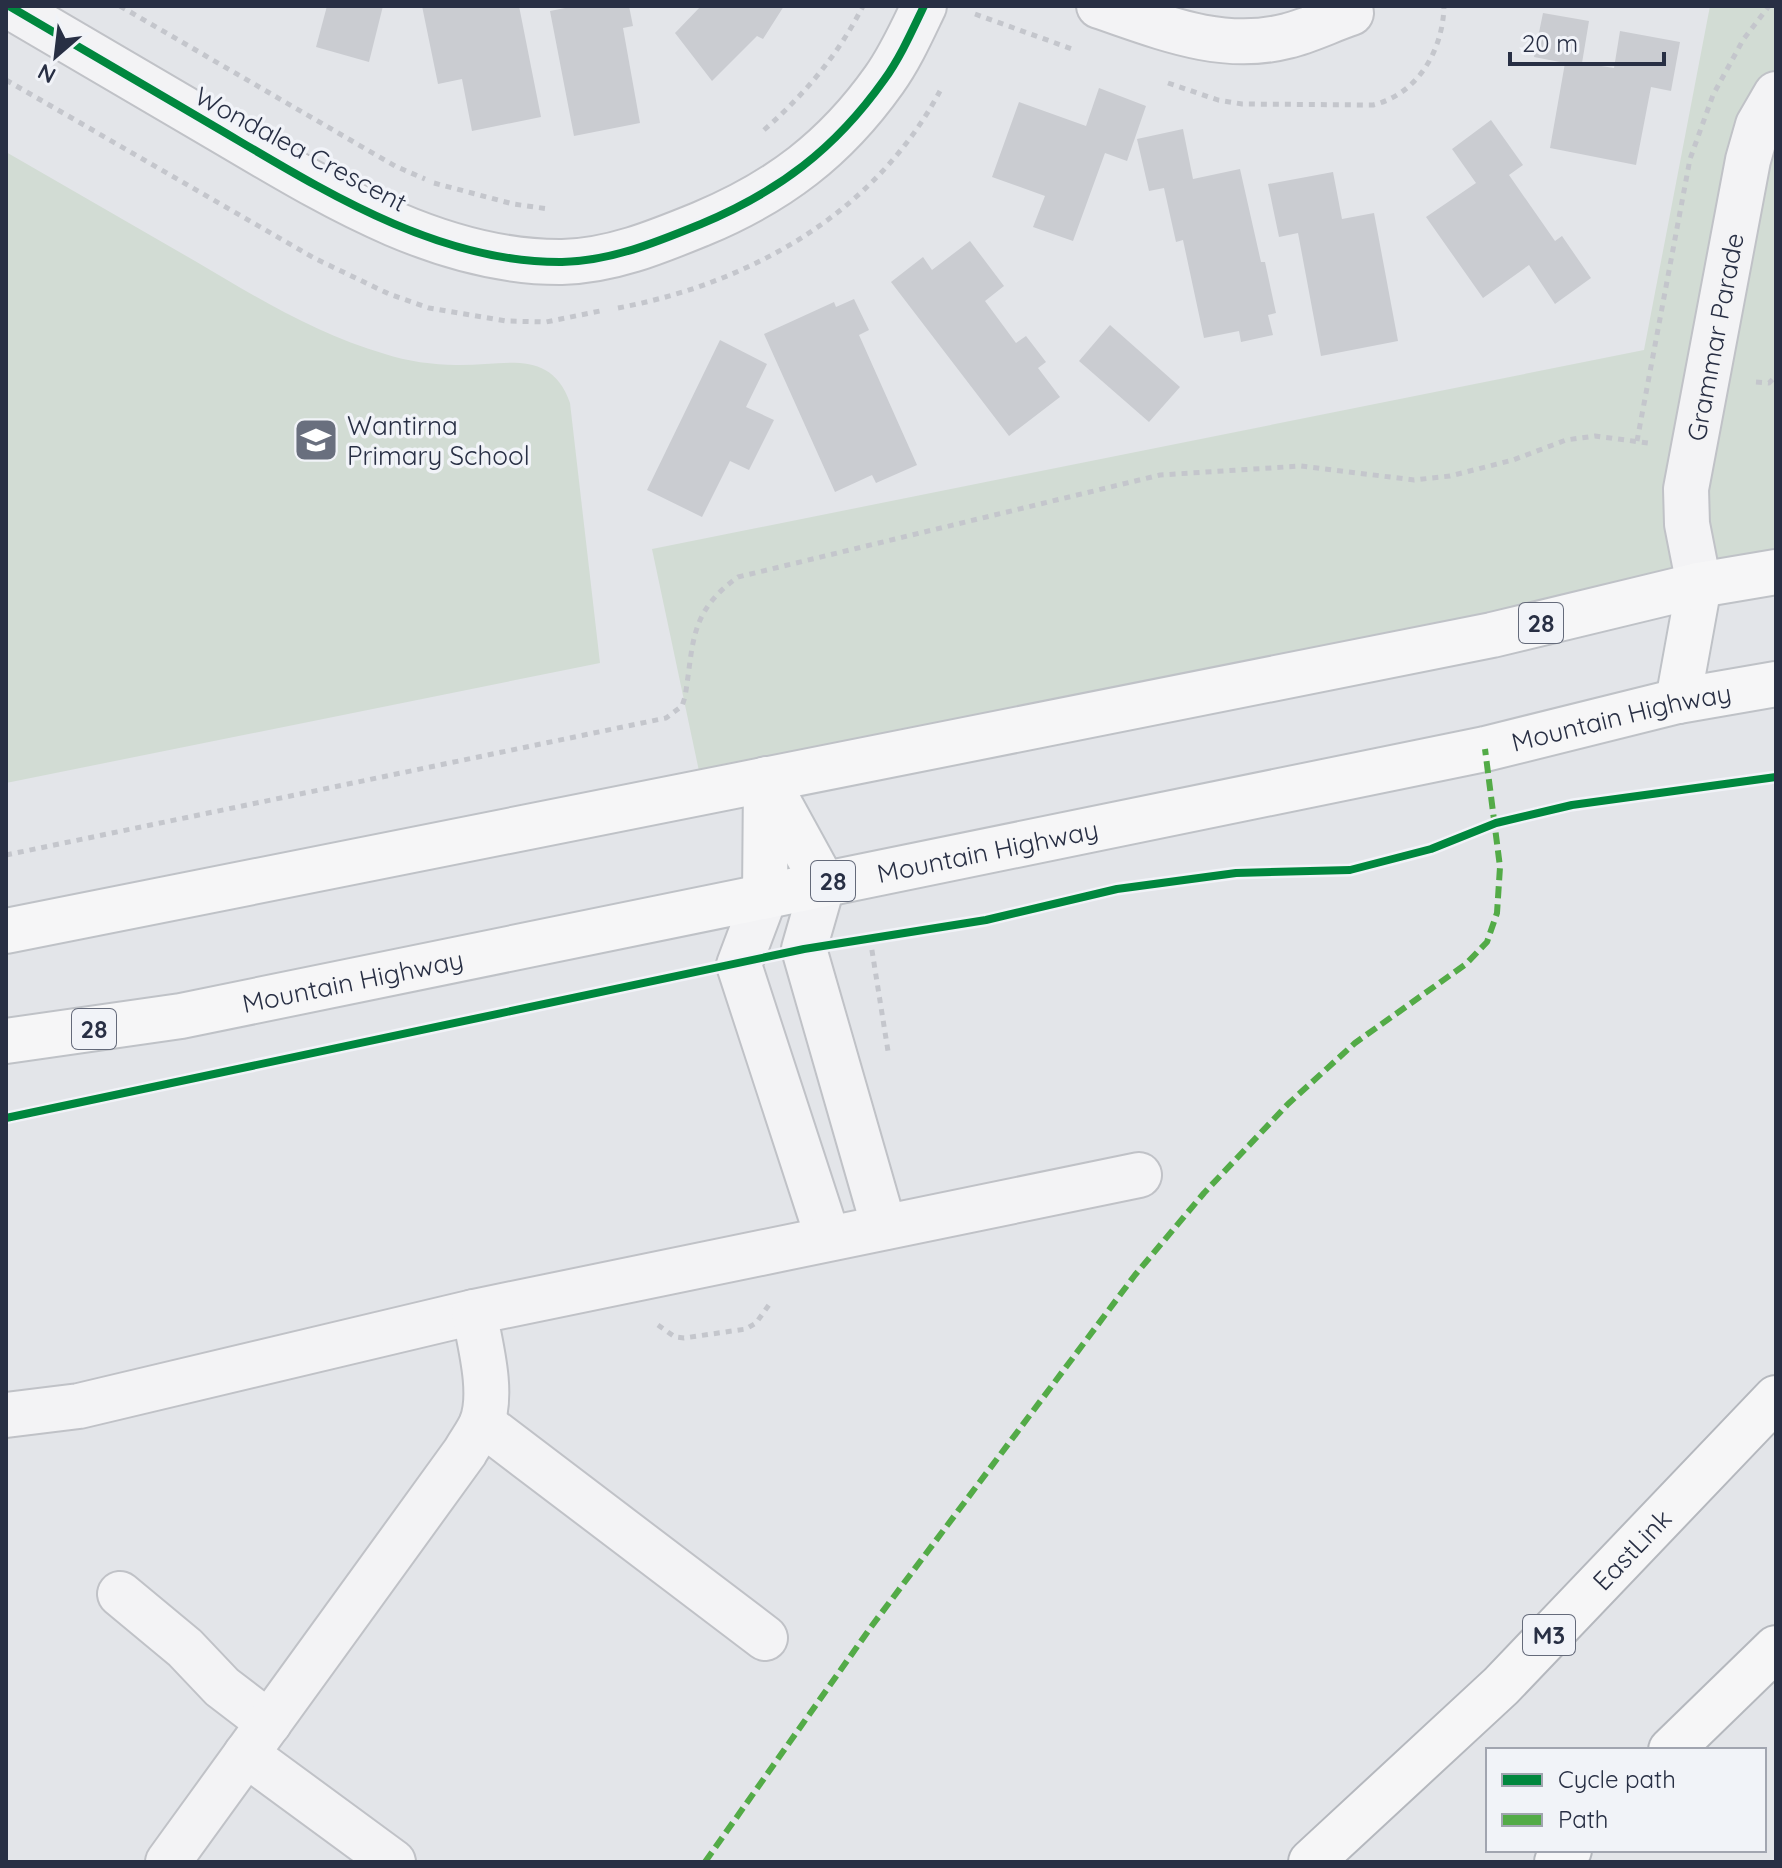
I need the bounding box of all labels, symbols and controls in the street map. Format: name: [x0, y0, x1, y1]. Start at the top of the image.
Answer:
north arrow: [16, 16, 96, 96]
scale bar: [1510, 16, 1664, 66]
text: 20 m: [1522, 28, 1578, 58]
text: N: [33, 58, 60, 90]
street label: Wondalea Crescent: [189, 79, 413, 219]
street label: Grammar Parade: [1679, 230, 1750, 444]
place label: Wantirna Primary School: [347, 409, 530, 472]
school or university icon: Wantirna Primary School: [292, 416, 340, 464]
road number: 28: [1519, 603, 1563, 643]
street label: Mountain Highway: [1508, 676, 1734, 758]
street label: Mountain Highway: [874, 812, 1101, 890]
road number: 28: [811, 861, 855, 901]
street label: Mountain Highway: [239, 942, 466, 1020]
road number: 28: [72, 1009, 116, 1049]
street label: EastLink: [1585, 1502, 1678, 1597]
road number: M3: [1523, 1615, 1575, 1655]
legend: [1486, 1748, 1766, 1852]
text: Cycle path: [1558, 1764, 1676, 1794]
text: Path: [1558, 1804, 1609, 1834]

